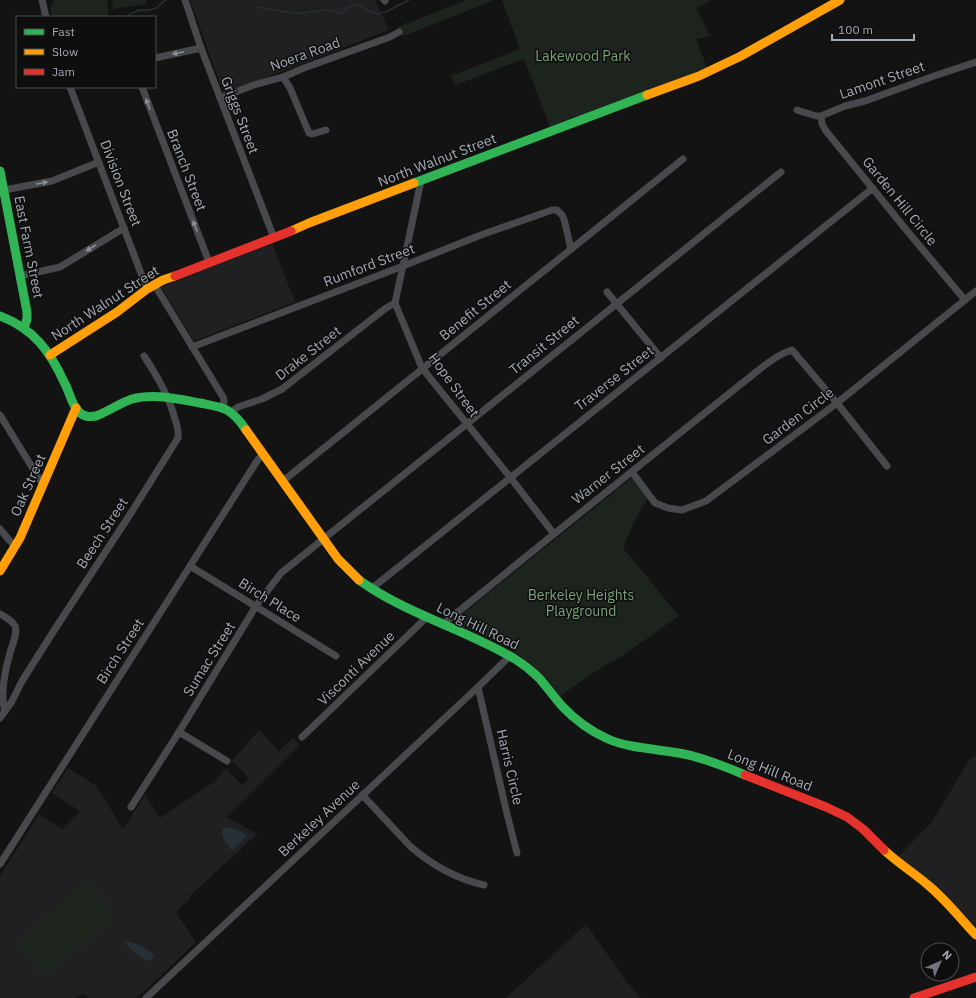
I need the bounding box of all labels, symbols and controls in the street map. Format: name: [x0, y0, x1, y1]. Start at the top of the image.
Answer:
legend: [16, 16, 156, 88]
scale bar: [832, 16, 914, 42]
text: 100 m: [838, 22, 873, 37]
text: Fast: [52, 24, 75, 39]
street label: Noera Road: [267, 33, 343, 75]
text: Slow: [52, 44, 78, 59]
park label: Lakewood Park: [535, 47, 631, 65]
one-way arrow: [172, 51, 184, 57]
street label: Lamont Street: [837, 57, 927, 103]
text: Jam: [52, 64, 75, 79]
street label: Griggs Street: [217, 74, 263, 156]
one-way arrow: [145, 98, 151, 110]
street label: Branch Street: [163, 126, 211, 214]
street label: North Walnut Street: [375, 129, 499, 191]
street label: Division Street: [96, 137, 146, 229]
street label: Garden Hill Circle: [859, 153, 942, 249]
one-way arrow: [36, 180, 48, 186]
street label: East Farm Street: [10, 194, 48, 300]
one-way arrow: [192, 220, 198, 231]
street label: Rumford Street: [321, 239, 417, 291]
one-way arrow: [85, 245, 97, 252]
street label: North Walnut Street: [48, 261, 162, 345]
street label: Benefit Street: [436, 276, 515, 344]
street label: Transit Street: [505, 311, 583, 379]
street label: Drake Street: [272, 322, 345, 384]
street label: Traverse Street: [571, 341, 657, 415]
street label: Hope Street: [425, 349, 483, 421]
street label: Garden Circle: [759, 383, 838, 449]
street label: Warner Street: [568, 440, 648, 508]
street label: Oak Street: [6, 451, 50, 519]
street label: Beech Street: [72, 494, 132, 572]
street label: Birch Place: [235, 574, 305, 626]
park label: Berkeley Heights Playground: [528, 586, 635, 620]
street label: Long Hill Road: [434, 598, 522, 654]
street label: Birch Street: [92, 615, 148, 687]
street label: Sumac Street: [179, 618, 239, 700]
street label: Visconti Avenue: [314, 627, 398, 709]
street label: Harris Circle: [493, 727, 528, 807]
street label: Long Hill Road: [725, 745, 815, 795]
street label: Berkeley Avenue: [274, 775, 364, 860]
north arrow: [920, 942, 960, 982]
text: N: [939, 947, 955, 963]

